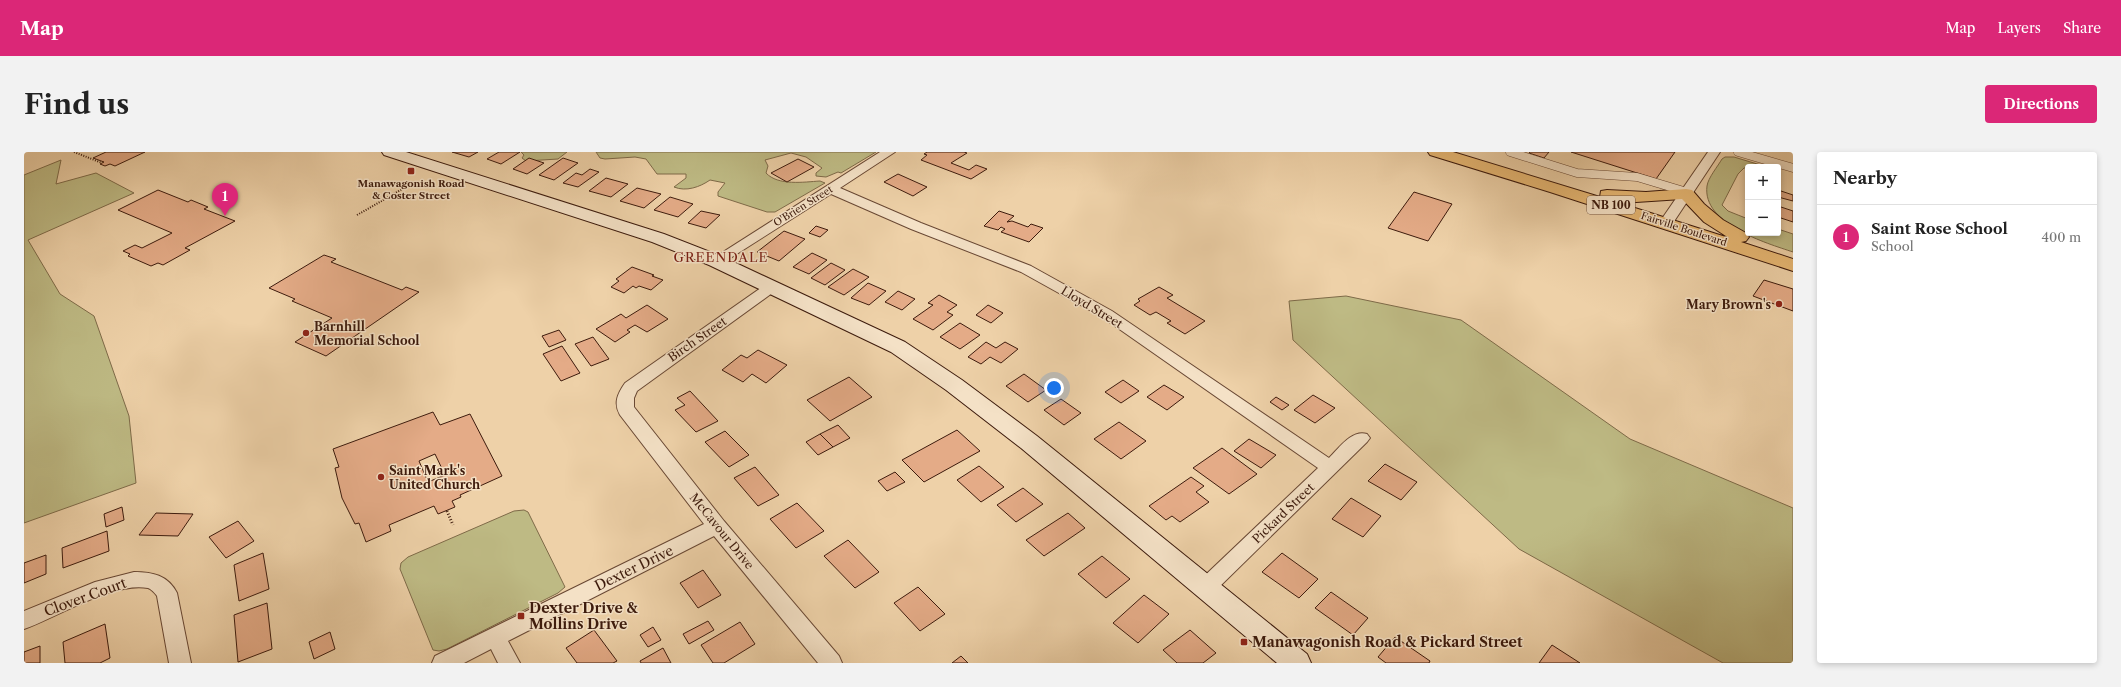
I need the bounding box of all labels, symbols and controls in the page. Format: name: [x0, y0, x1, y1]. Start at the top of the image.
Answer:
text: Map: [20, 17, 64, 40]
text: Map: [1945, 19, 1975, 37]
text: Layers: [1997, 19, 2041, 37]
text: Share: [2063, 19, 2101, 37]
button: Directions: [1985, 85, 2097, 123]
text: Find us: [24, 87, 129, 121]
map controls: [1745, 164, 1781, 236]
button: +: [1745, 164, 1781, 200]
marker: Manawagonish Road & Coster Street: [406, 166, 416, 176]
text: Nearby: [1833, 168, 1897, 188]
place label: Manawagonish Road & Coster Street: [358, 177, 465, 202]
street label: O'Brien Street: [771, 182, 835, 229]
pin: 1: [212, 183, 238, 216]
road number: NB 100: [1587, 196, 1635, 214]
button: −: [1745, 200, 1781, 236]
street label: Fairville Boulevard: [1639, 209, 1729, 249]
text: Saint Rose School: [1871, 219, 2008, 238]
text: 1: [1843, 229, 1849, 245]
text: 400 m: [2041, 229, 2081, 245]
text: School: [1871, 238, 1914, 254]
district label: GREENDALE: [674, 249, 768, 265]
street label: Lloyd Street: [1058, 283, 1126, 332]
place label: Mary Brown's: [1686, 297, 1771, 312]
marker: Mary Brown's: [1774, 299, 1784, 309]
street label: Birch Street: [665, 313, 730, 365]
place label: Barnhill Memorial School: [314, 319, 420, 348]
marker: Barnhill Memorial School: [301, 328, 311, 338]
your location: [1044, 378, 1064, 398]
place label: Saint Mark's United Church: [389, 463, 481, 492]
marker: Saint Mark's United Church: [376, 472, 386, 482]
street label: Pickard Street: [1249, 479, 1318, 546]
street label: McCavour Drive: [687, 490, 757, 572]
street label: Dexter Drive: [592, 541, 676, 595]
street label: Clover Court: [41, 574, 129, 620]
place label: Dexter Drive & Mollins Drive: [529, 599, 638, 633]
marker: Dexter Drive & Mollins Drive: [516, 611, 526, 621]
place label: Manawagonish Road & Pickard Street: [1252, 633, 1523, 651]
marker: Manawagonish Road & Pickard Street: [1239, 637, 1249, 647]

